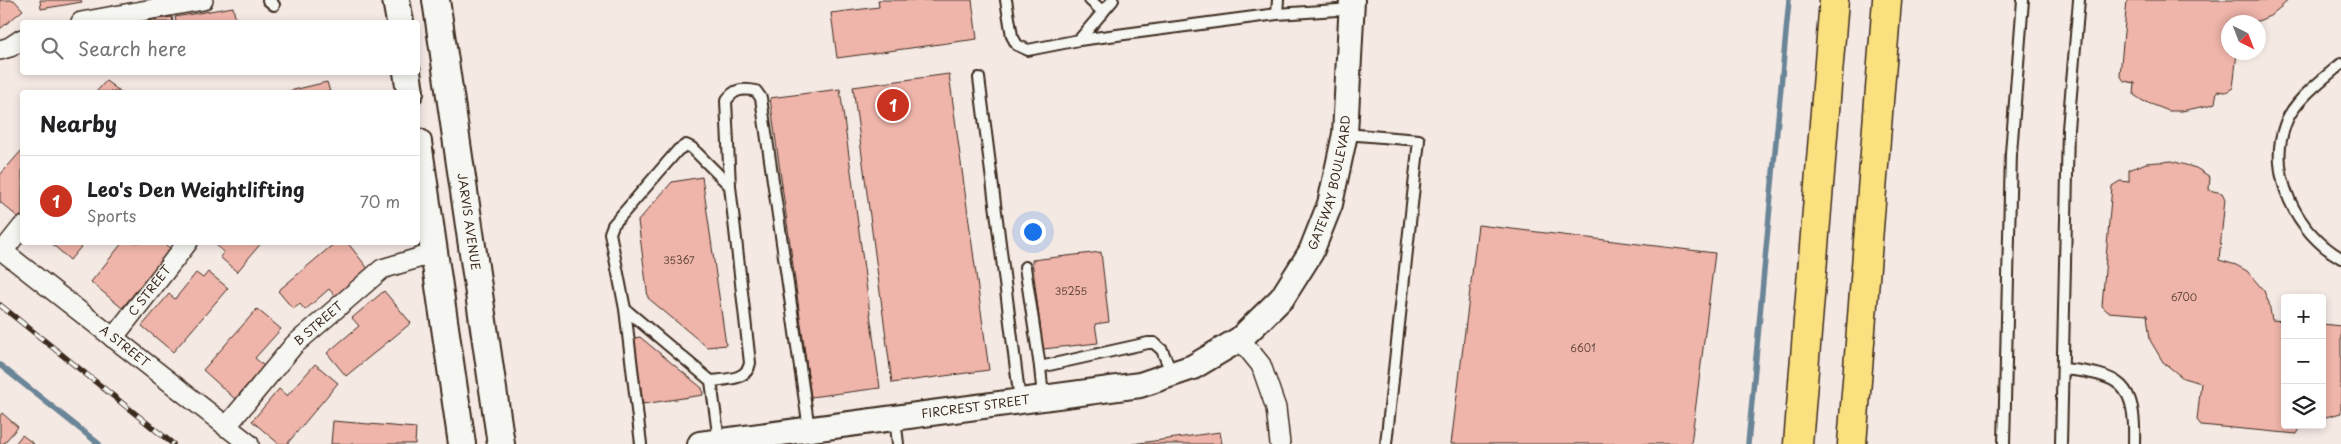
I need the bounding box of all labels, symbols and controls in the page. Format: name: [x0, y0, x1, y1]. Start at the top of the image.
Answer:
north arrow: [2221, 15, 2266, 60]
search box: [20, 20, 420, 75]
icon: search: [38, 34, 66, 62]
text: Search here: [78, 34, 187, 62]
pin: 1: [877, 86, 909, 124]
text: Nearby: [40, 107, 117, 139]
street label: GATEWAY BOULEVARD: [1303, 115, 1354, 253]
street label: JARVIS AVENUE: [453, 172, 485, 271]
text: Leo's Den Weightlifting: [87, 175, 305, 203]
text: 1: [52, 189, 60, 213]
text: 70 m: [360, 189, 400, 213]
text: Sports: [87, 203, 136, 227]
your location: [1020, 219, 1046, 245]
house number: 35367: [663, 252, 695, 267]
street label: C STREET: [123, 260, 175, 319]
house number: 35255: [1055, 283, 1087, 298]
house number: 6700: [2171, 289, 2197, 304]
map controls: [2281, 294, 2326, 429]
button: +: [2281, 294, 2326, 339]
street label: B STREET: [289, 296, 347, 349]
street label: A STREET: [96, 320, 154, 371]
button: −: [2281, 339, 2326, 384]
house number: 6601: [1570, 340, 1596, 355]
button: layers: [2281, 384, 2326, 429]
street label: FIRCREST STREET: [920, 390, 1031, 422]

